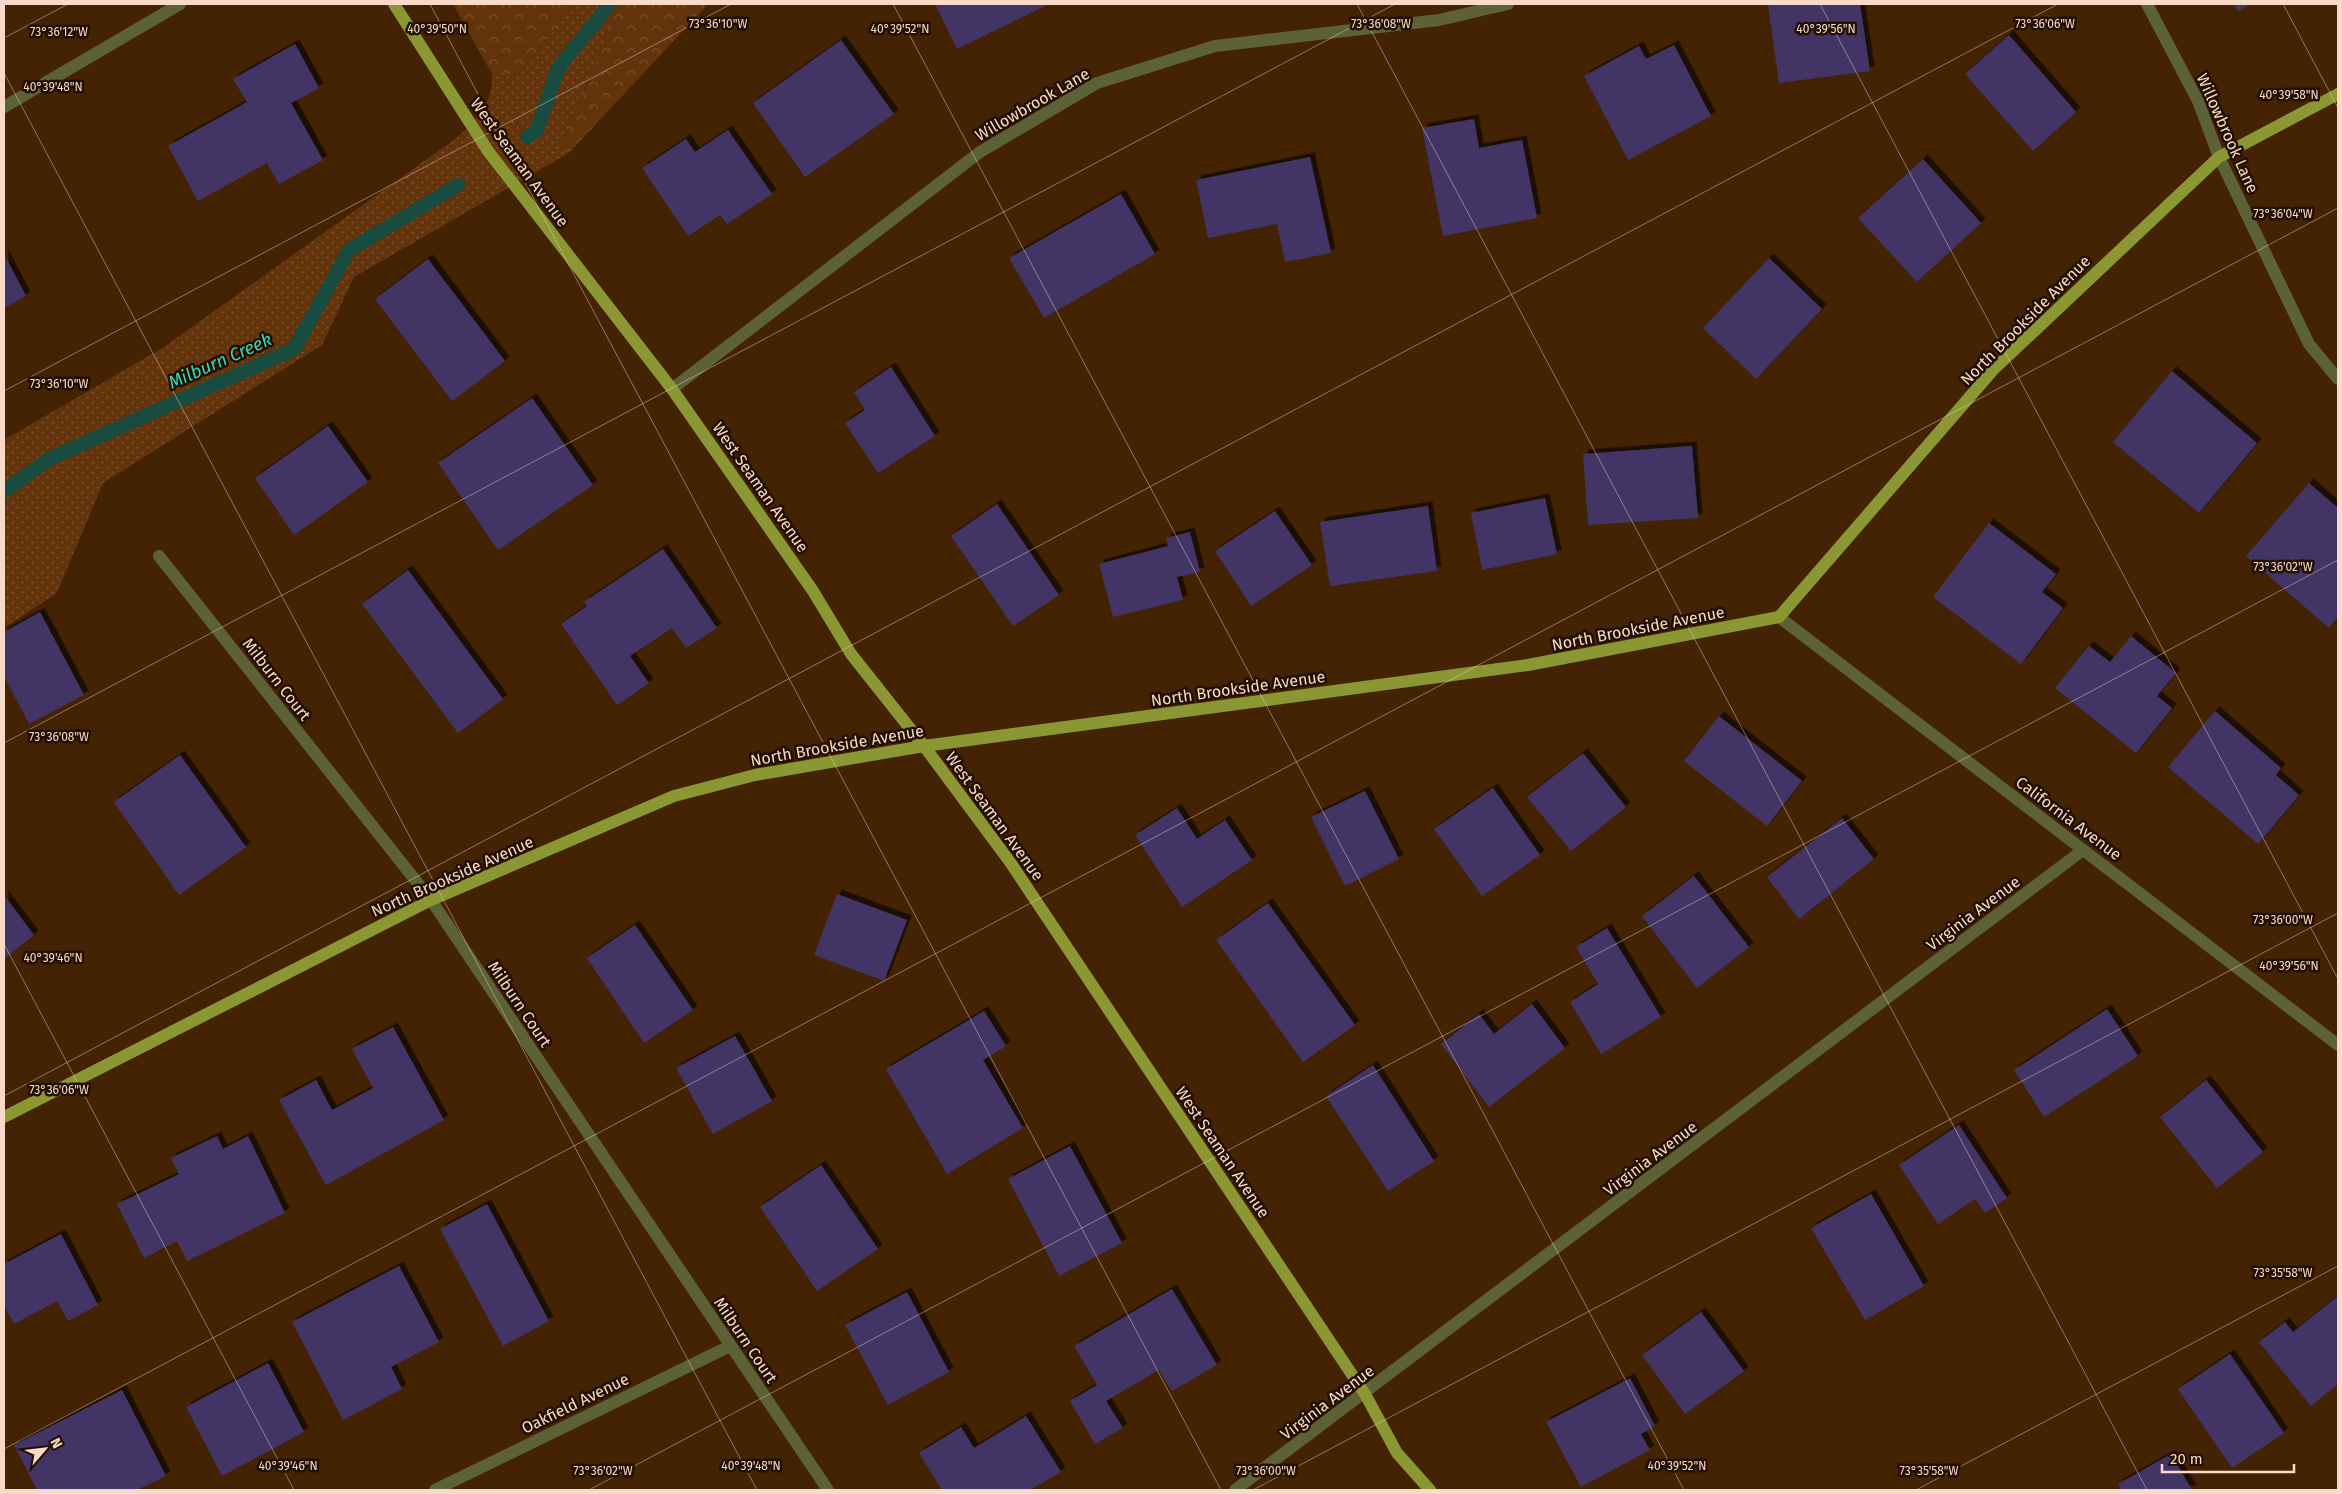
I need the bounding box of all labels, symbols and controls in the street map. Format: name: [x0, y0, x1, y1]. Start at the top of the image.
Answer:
text: 73°36'10"W: [689, 17, 747, 31]
text: 73°36'08"W: [1351, 17, 1411, 31]
text: 73°36'06"W: [2015, 17, 2075, 31]
text: 40°39'50"N: [407, 22, 467, 36]
text: 40°39'52"N: [871, 22, 929, 36]
text: 40°39'56"N: [1796, 22, 1856, 36]
text: 73°36'12"W: [30, 25, 88, 39]
street label: Willowbrook Lane: [972, 64, 1093, 145]
street label: Willowbrook Lane: [2193, 71, 2262, 196]
text: 40°39'48"N: [23, 80, 83, 94]
text: 40°39'58"N: [2259, 88, 2319, 102]
street label: West Seaman Avenue: [467, 94, 573, 230]
text: 73°36'04"W: [2253, 207, 2313, 221]
street label: North Brookside Avenue: [1957, 252, 2094, 389]
water label: Milburn Creek: [165, 328, 275, 394]
text: 73°36'10"W: [30, 377, 88, 391]
street label: West Seaman Avenue: [709, 419, 813, 556]
text: 73°36'02"W: [2253, 560, 2313, 574]
street label: North Brookside Avenue: [1550, 602, 1726, 655]
street label: Milburn Court: [238, 634, 315, 725]
street label: North Brookside Avenue: [1150, 667, 1326, 710]
street label: North Brookside Avenue: [749, 721, 925, 770]
text: 73°36'08"W: [29, 730, 89, 744]
street label: West Seaman Avenue: [942, 748, 1048, 884]
street label: California Avenue: [2012, 773, 2125, 864]
street label: North Brookside Avenue: [368, 832, 536, 921]
street label: Virginia Avenue: [1923, 872, 2024, 955]
text: 73°36'00"W: [2253, 913, 2313, 927]
text: 40°39'46"N: [23, 951, 83, 965]
street label: Milburn Court: [484, 958, 555, 1051]
text: 40°39'56"N: [2259, 959, 2319, 973]
text: 73°36'06"W: [29, 1083, 89, 1097]
street label: West Seaman Avenue: [1172, 1083, 1274, 1222]
street label: Virginia Avenue: [1600, 1117, 1701, 1200]
text: 73°35'58"W: [2254, 1266, 2313, 1280]
street label: Milburn Court: [710, 1294, 781, 1387]
street label: Virginia Avenue: [1277, 1361, 1378, 1444]
street label: Oakfield Avenue: [518, 1369, 632, 1438]
north arrow: [20, 1424, 70, 1474]
text: N: [46, 1435, 66, 1451]
scale bar: [2162, 1442, 2294, 1474]
text: 20 m: [2170, 1450, 2203, 1468]
text: 40°39'46"N: [258, 1459, 318, 1473]
text: 40°39'48"N: [721, 1459, 781, 1473]
text: 40°39'52"N: [1648, 1459, 1706, 1473]
text: 73°36'02"W: [573, 1464, 633, 1478]
text: 73°36'00"W: [1236, 1464, 1296, 1478]
text: 73°35'58"W: [1900, 1464, 1959, 1478]

